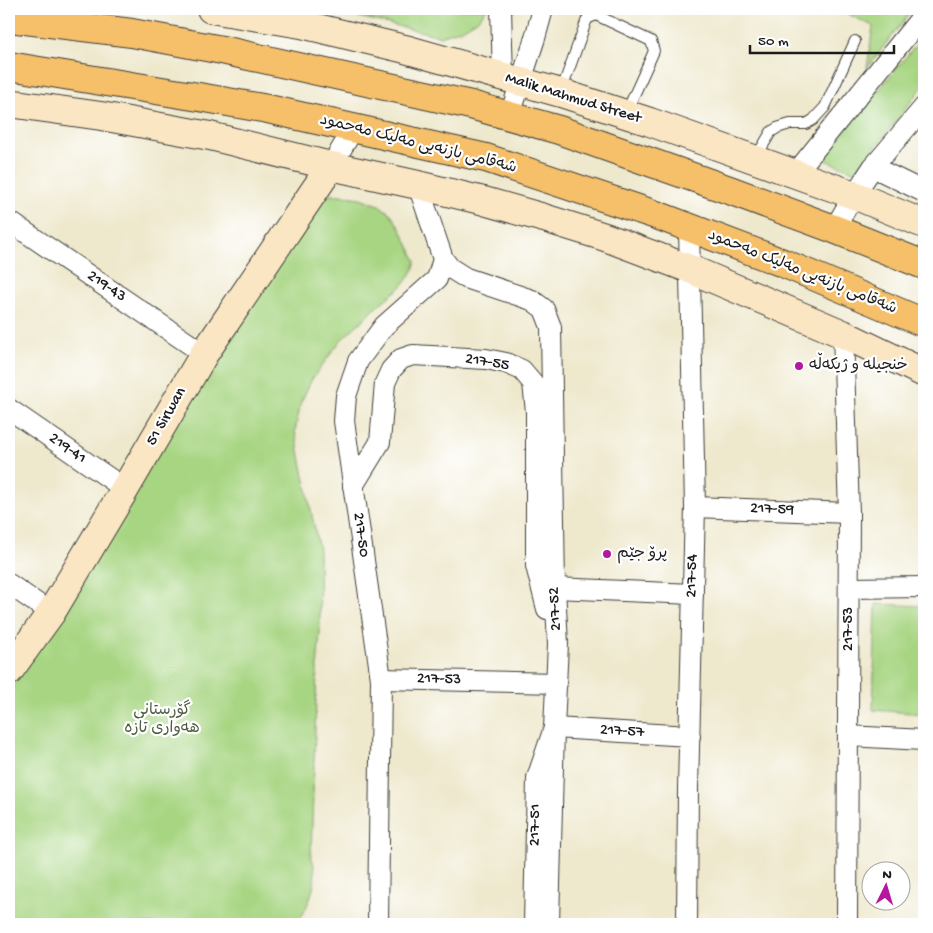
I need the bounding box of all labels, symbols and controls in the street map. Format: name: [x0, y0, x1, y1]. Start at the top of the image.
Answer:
scale bar: [750, 22, 894, 54]
text: 50 m: [758, 33, 789, 51]
street label: Malik Mahmud Street: [503, 69, 645, 129]
street label: شەقامی بازنەیی مەلیک مەحمود: [318, 111, 518, 179]
street label: شەقامی بازنەیی مەلیک مەحمود: [705, 226, 899, 320]
street label: 219-43: [83, 267, 129, 307]
street label: 217-55: [464, 350, 510, 376]
place label: خنجیلە و ژیکەڵە: [809, 352, 908, 376]
marker: خنجیلە و ژیکەڵە: [793, 360, 805, 372]
street label: 51 Sirwan: [143, 384, 191, 450]
street label: 219-41: [45, 429, 89, 469]
street label: 217-59: [750, 500, 794, 520]
street label: 217-50: [347, 511, 373, 559]
place label: پرۆ جێم: [617, 545, 667, 564]
marker: پرۆ جێم: [601, 548, 613, 560]
street label: 217-54: [683, 554, 703, 598]
street label: 217-52: [545, 586, 567, 631]
street label: 217-53: [840, 607, 859, 651]
street label: 217-53: [417, 670, 461, 690]
park label: گۆڕستانی هەواری تازە: [124, 699, 200, 739]
street label: 217-57: [599, 721, 645, 743]
street label: 217-51: [526, 804, 546, 846]
north arrow: [860, 860, 910, 910]
text: N: [882, 867, 892, 884]

